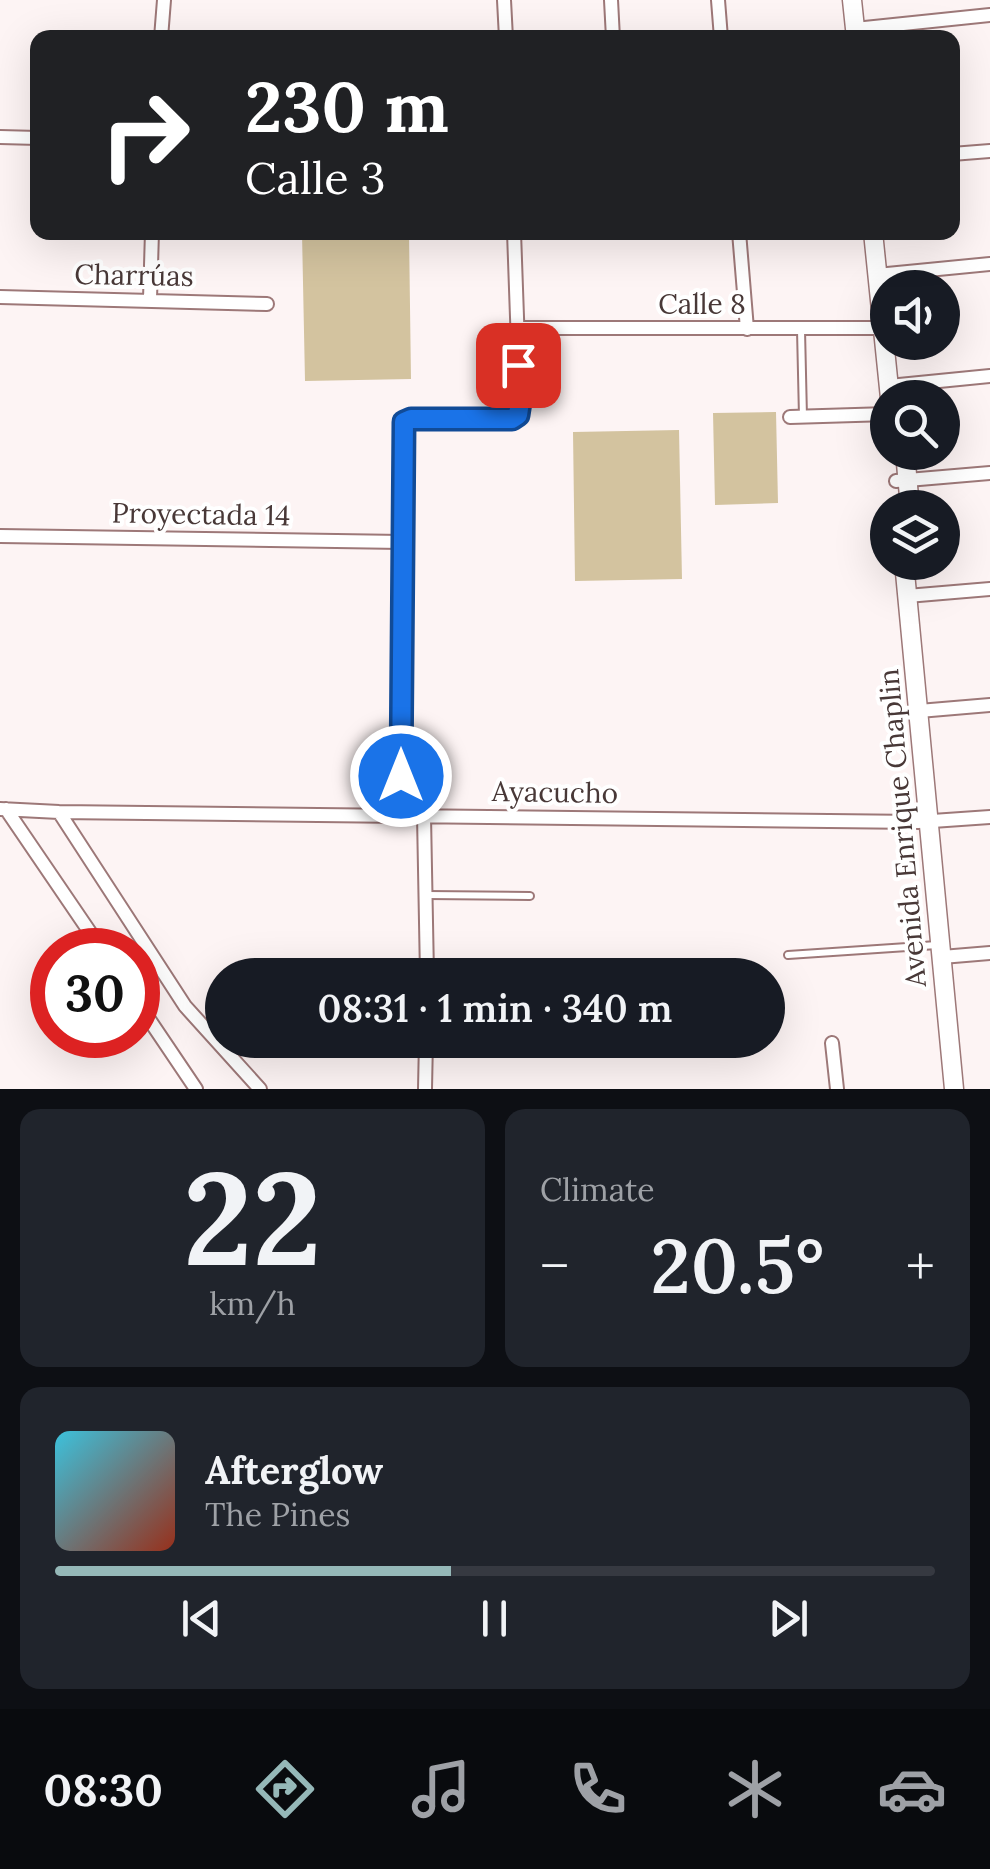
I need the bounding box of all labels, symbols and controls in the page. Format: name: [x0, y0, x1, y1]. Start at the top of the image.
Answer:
text: 230 m: [245, 62, 449, 151]
icon: right: [80, 70, 210, 200]
text: Calle 3: [245, 149, 385, 206]
street label: Charrúas: [74, 256, 194, 294]
map controls: [870, 270, 960, 580]
button: sound: [870, 270, 960, 360]
street label: Calle 8: [658, 286, 746, 322]
pin: [476, 323, 561, 408]
icon: arrive: [491, 338, 546, 393]
button: search: [870, 380, 960, 470]
button: layers: [870, 490, 960, 580]
street label: Proyectada 14: [111, 494, 291, 534]
street label: Avenida Enrique Chaplin: [870, 667, 934, 990]
position arrow: [349, 724, 453, 828]
street label: Ayacucho: [491, 773, 618, 811]
speed limit sign: 30: [30, 928, 160, 1058]
text: 08:31 · 1 min · 340 m: [318, 984, 672, 1032]
text: 22: [183, 1134, 322, 1301]
text: Climate: [540, 1169, 655, 1210]
text: 20.5°: [651, 1218, 824, 1314]
text: −: [540, 1231, 569, 1301]
text: +: [906, 1231, 935, 1301]
text: km/h: [209, 1283, 296, 1324]
text: Afterglow: [205, 1446, 383, 1494]
text: The Pines: [205, 1494, 350, 1535]
icon: previous: [174, 1591, 229, 1646]
icon: pause: [467, 1591, 522, 1646]
icon: next: [761, 1591, 816, 1646]
icon: directions: [250, 1754, 320, 1824]
icon: music: [406, 1754, 476, 1824]
icon: phone: [563, 1754, 633, 1824]
icon: climate: [720, 1754, 790, 1824]
icon: car: [877, 1754, 947, 1824]
text: 08:30: [43, 1761, 163, 1818]

